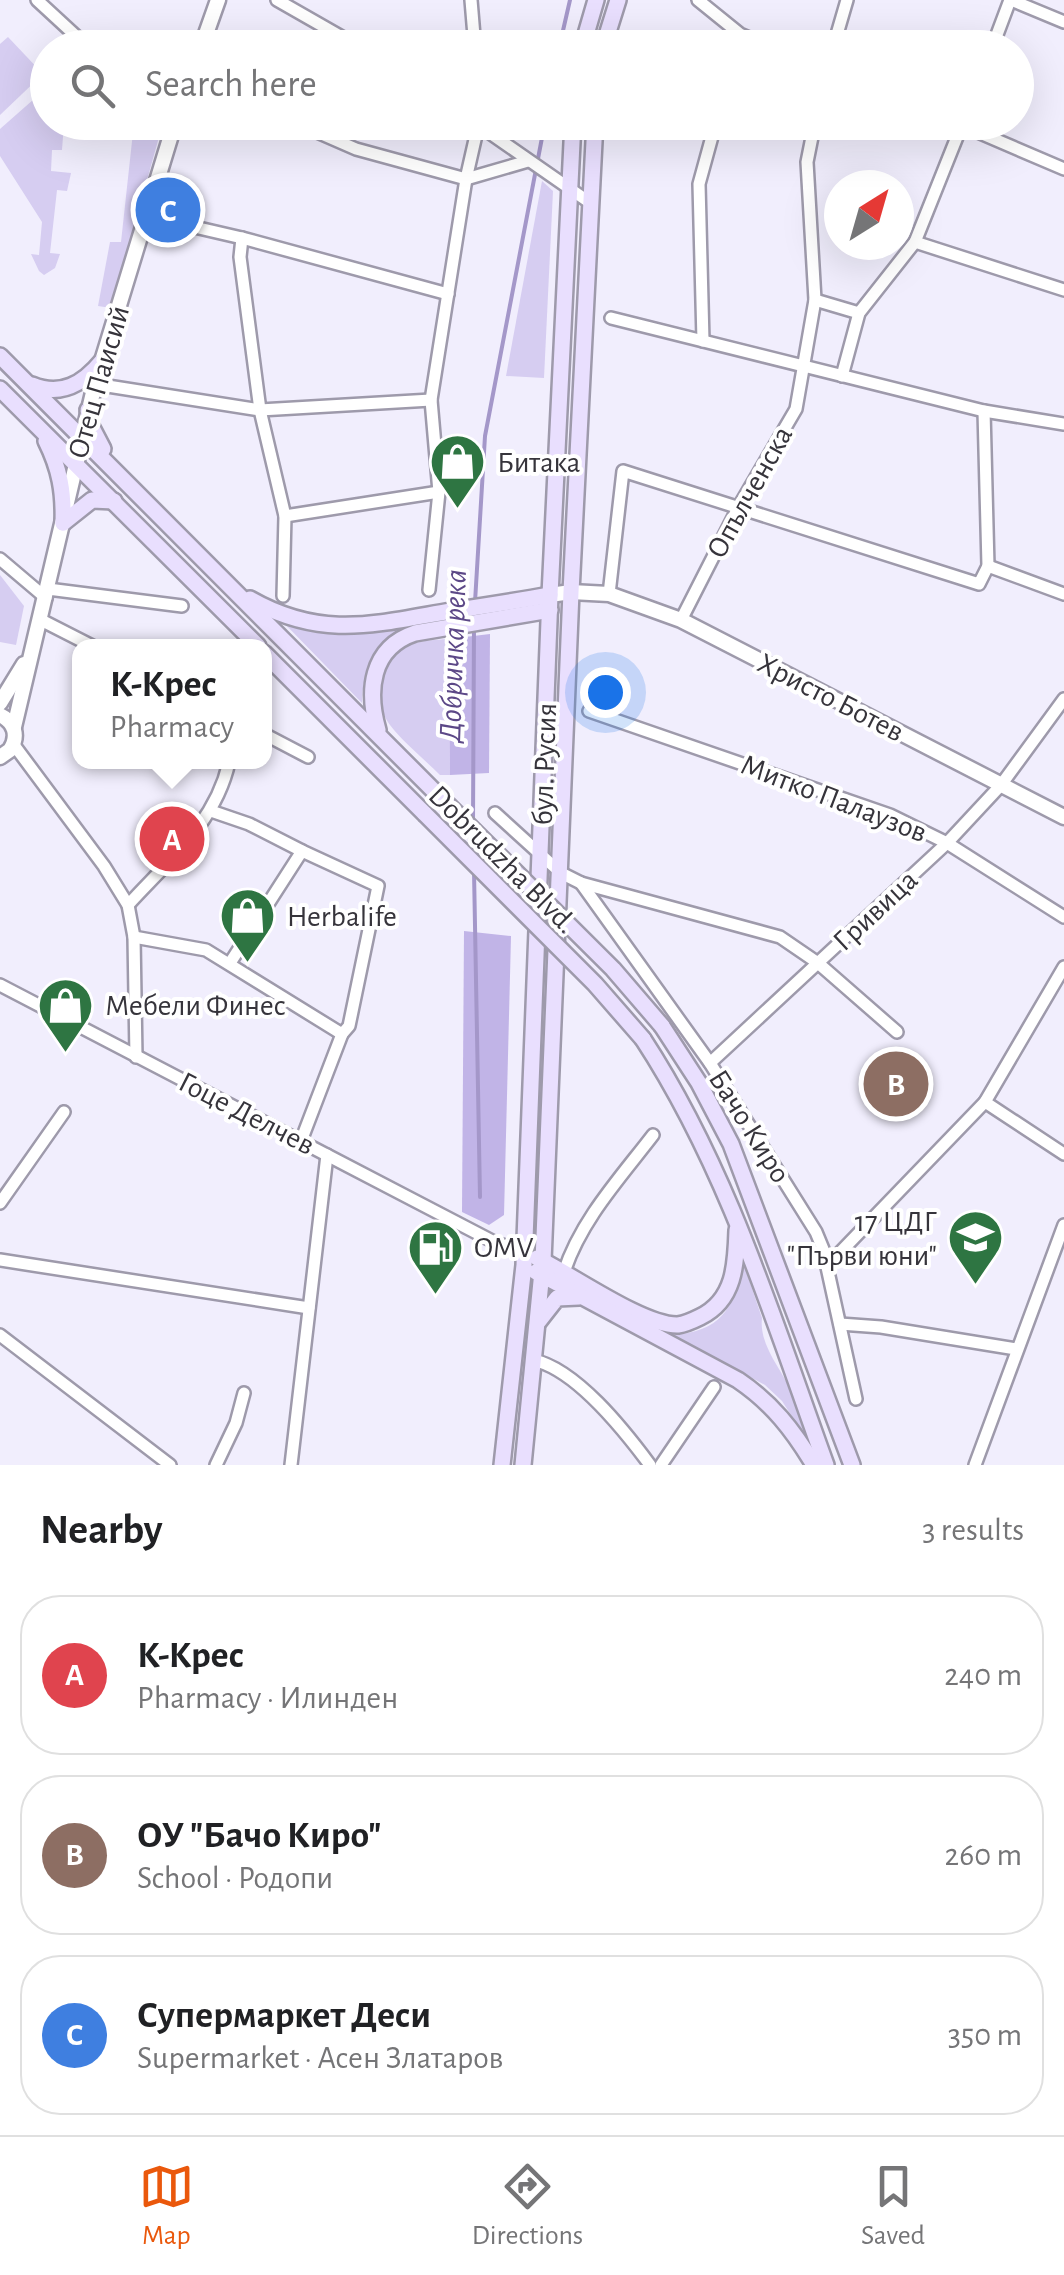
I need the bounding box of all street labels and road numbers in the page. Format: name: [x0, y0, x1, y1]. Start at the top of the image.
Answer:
street label: Отец Паисий: [63, 302, 135, 462]
street label: Опълченска: [701, 421, 798, 563]
street label: Христо Ботев: [752, 648, 909, 748]
street label: бул. Русия: [528, 702, 562, 826]
street label: Митко Палаузов: [737, 750, 931, 848]
street label: Dobrudzha Blvd.: [423, 780, 582, 939]
street label: Гривица: [828, 865, 924, 957]
street label: Бачо Киро: [703, 1065, 796, 1188]
street label: Гоце Делчев: [174, 1067, 319, 1161]

